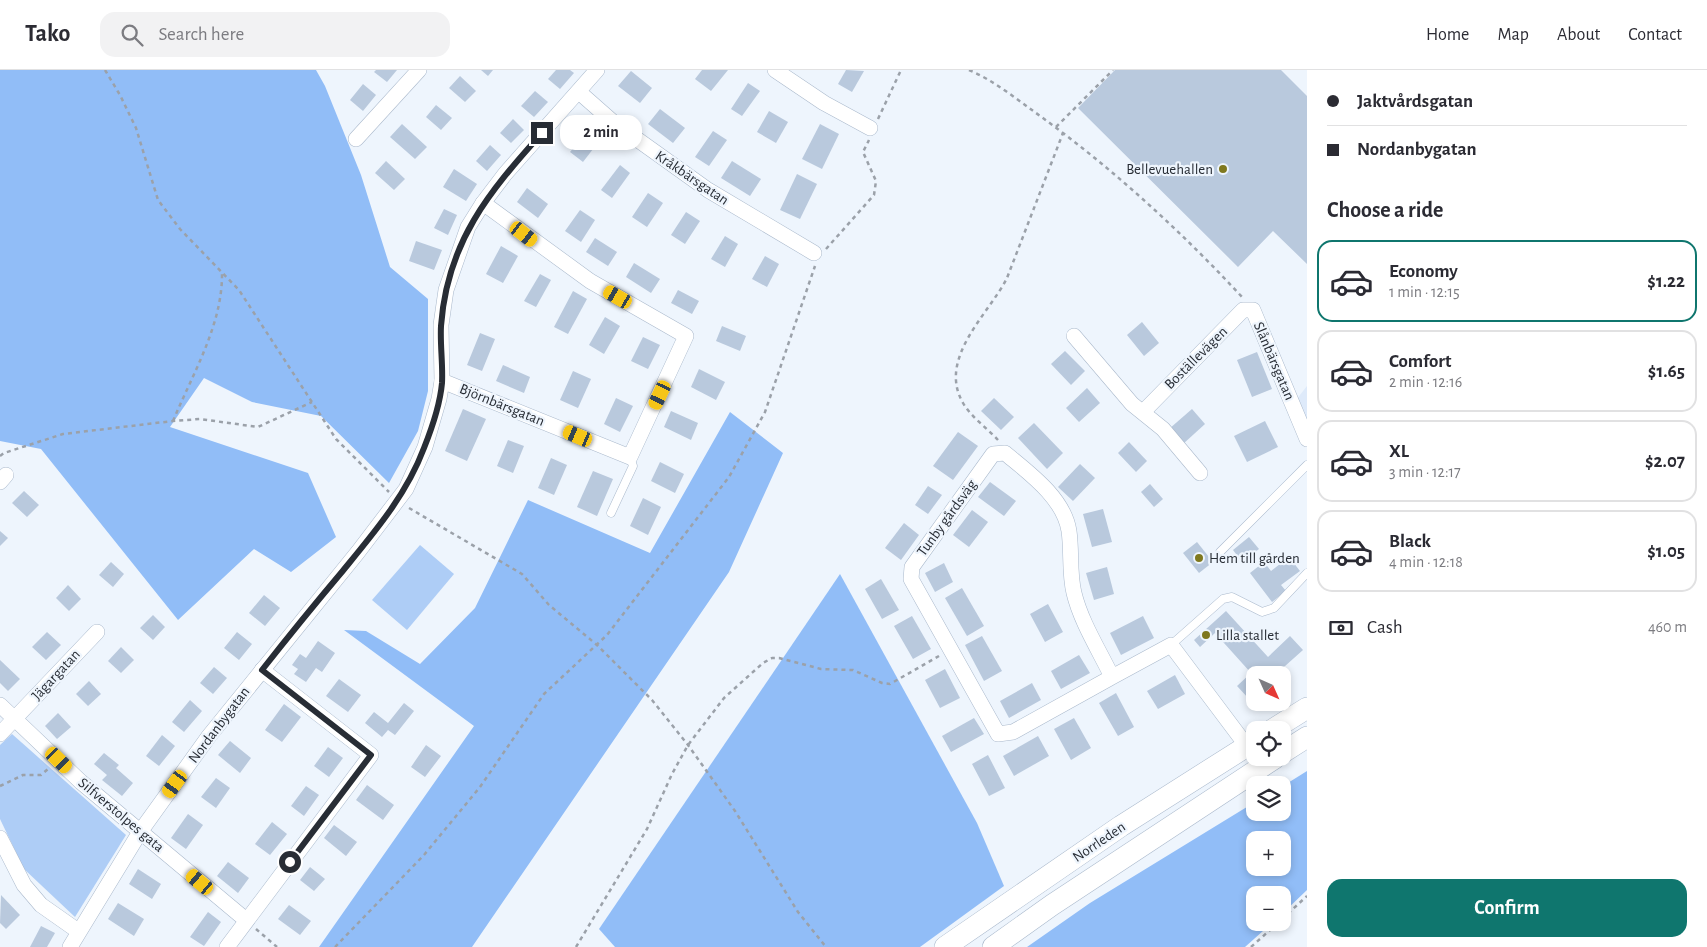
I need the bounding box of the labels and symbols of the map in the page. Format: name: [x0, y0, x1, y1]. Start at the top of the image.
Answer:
callout: 2 min: [560, 116, 642, 150]
route end: [531, 122, 553, 144]
street label: Kråkbärsgatan: [653, 148, 731, 208]
place label: Bellevuehallen: [1126, 162, 1213, 177]
marker: Bellevuehallen: [1217, 163, 1229, 175]
car: [507, 219, 540, 249]
car: [601, 283, 634, 311]
street label: Slånbärsgatan: [1251, 320, 1297, 402]
street label: Boställevägen: [1162, 324, 1230, 392]
car: [646, 378, 673, 412]
street label: Björnbärsgatan: [457, 381, 547, 429]
car: [561, 423, 594, 449]
street label: Tunby gårdsväg: [914, 477, 980, 559]
place label: Hem till gården: [1209, 551, 1300, 566]
marker: Hem till gården: [1193, 552, 1205, 564]
place label: Lilla stallet: [1216, 628, 1279, 643]
marker: Lilla stallet: [1200, 629, 1212, 641]
street label: Jägargatan: [29, 647, 83, 703]
north arrow: [1246, 666, 1291, 711]
street label: Nordanbygatan: [186, 684, 252, 766]
car: [42, 744, 75, 776]
car: [160, 767, 189, 801]
street label: Silfverstolpes gata: [75, 775, 167, 855]
street label: Norrleden: [1070, 819, 1128, 865]
route start: [279, 851, 301, 873]
car: [183, 867, 216, 897]

